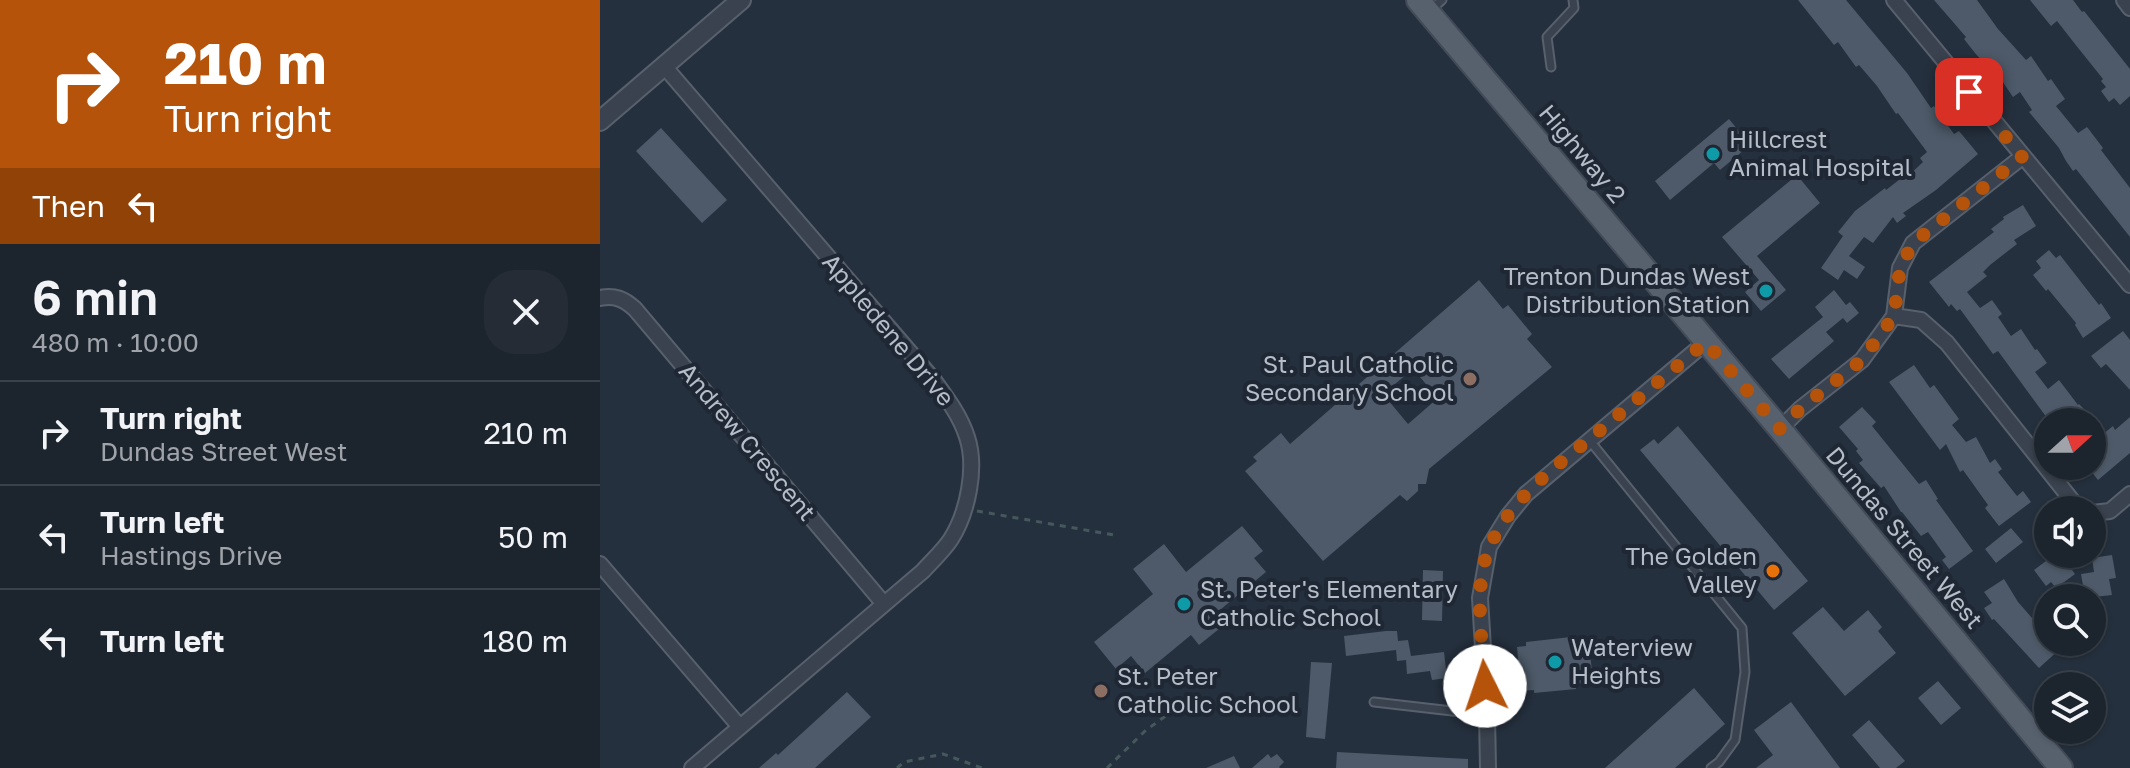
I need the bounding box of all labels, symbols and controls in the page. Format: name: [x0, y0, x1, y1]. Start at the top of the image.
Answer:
text: 210 m: [164, 29, 326, 96]
icon: right: [32, 32, 136, 136]
pin: [1935, 58, 2003, 126]
icon: arrive: [1947, 70, 1991, 114]
text: Turn right: [164, 97, 332, 140]
street label: Highway 2: [1534, 98, 1633, 208]
place label: Hillcrest Animal Hospital: [1729, 124, 1912, 181]
marker: Hillcrest Animal Hospital: [1704, 145, 1722, 163]
icon: left: [121, 184, 165, 228]
text: Then: [32, 188, 105, 224]
street label: Appledene Drive: [817, 247, 961, 411]
place label: Trenton Dundas West Distribution Station: [1504, 261, 1750, 318]
text: 6 min: [32, 268, 158, 326]
button: close: [484, 270, 568, 354]
marker: Trenton Dundas West Distribution Station: [1757, 282, 1775, 300]
text: 480 m · 10:00: [32, 327, 199, 358]
place label: St. Paul Catholic Secondary School: [1245, 349, 1454, 406]
street label: Andrew Crescent: [674, 356, 823, 526]
marker: St. Paul Catholic Secondary School: [1461, 370, 1479, 388]
text: Turn right: [100, 400, 242, 436]
north arrow: [2034, 408, 2106, 480]
map controls: [2034, 408, 2106, 744]
icon: right: [32, 411, 76, 455]
text: 210 m: [483, 415, 568, 451]
text: Dundas Street West: [100, 436, 348, 467]
street label: Dundas Street West: [1821, 440, 1990, 634]
button: sound: [2034, 496, 2106, 568]
text: Turn left: [100, 504, 225, 540]
icon: left: [32, 515, 76, 559]
text: 50 m: [498, 519, 568, 555]
text: Hastings Drive: [100, 540, 282, 571]
place label: The Golden Valley: [1625, 541, 1757, 598]
marker: The Golden Valley: [1764, 562, 1782, 580]
place label: St. Peter's Elementary Catholic School: [1200, 574, 1458, 631]
button: search: [2034, 584, 2106, 656]
marker: St. Peter's Elementary Catholic School: [1175, 595, 1193, 613]
icon: left: [32, 619, 76, 663]
text: Turn left: [100, 623, 225, 659]
text: 180 m: [483, 623, 568, 659]
place label: Waterview Heights: [1571, 632, 1693, 689]
position arrow: [1443, 644, 1527, 728]
marker: Waterview Heights: [1546, 653, 1564, 671]
place label: St. Peter Catholic School: [1117, 661, 1298, 718]
button: layers: [2034, 672, 2106, 744]
marker: St. Peter Catholic School: [1092, 682, 1110, 700]

